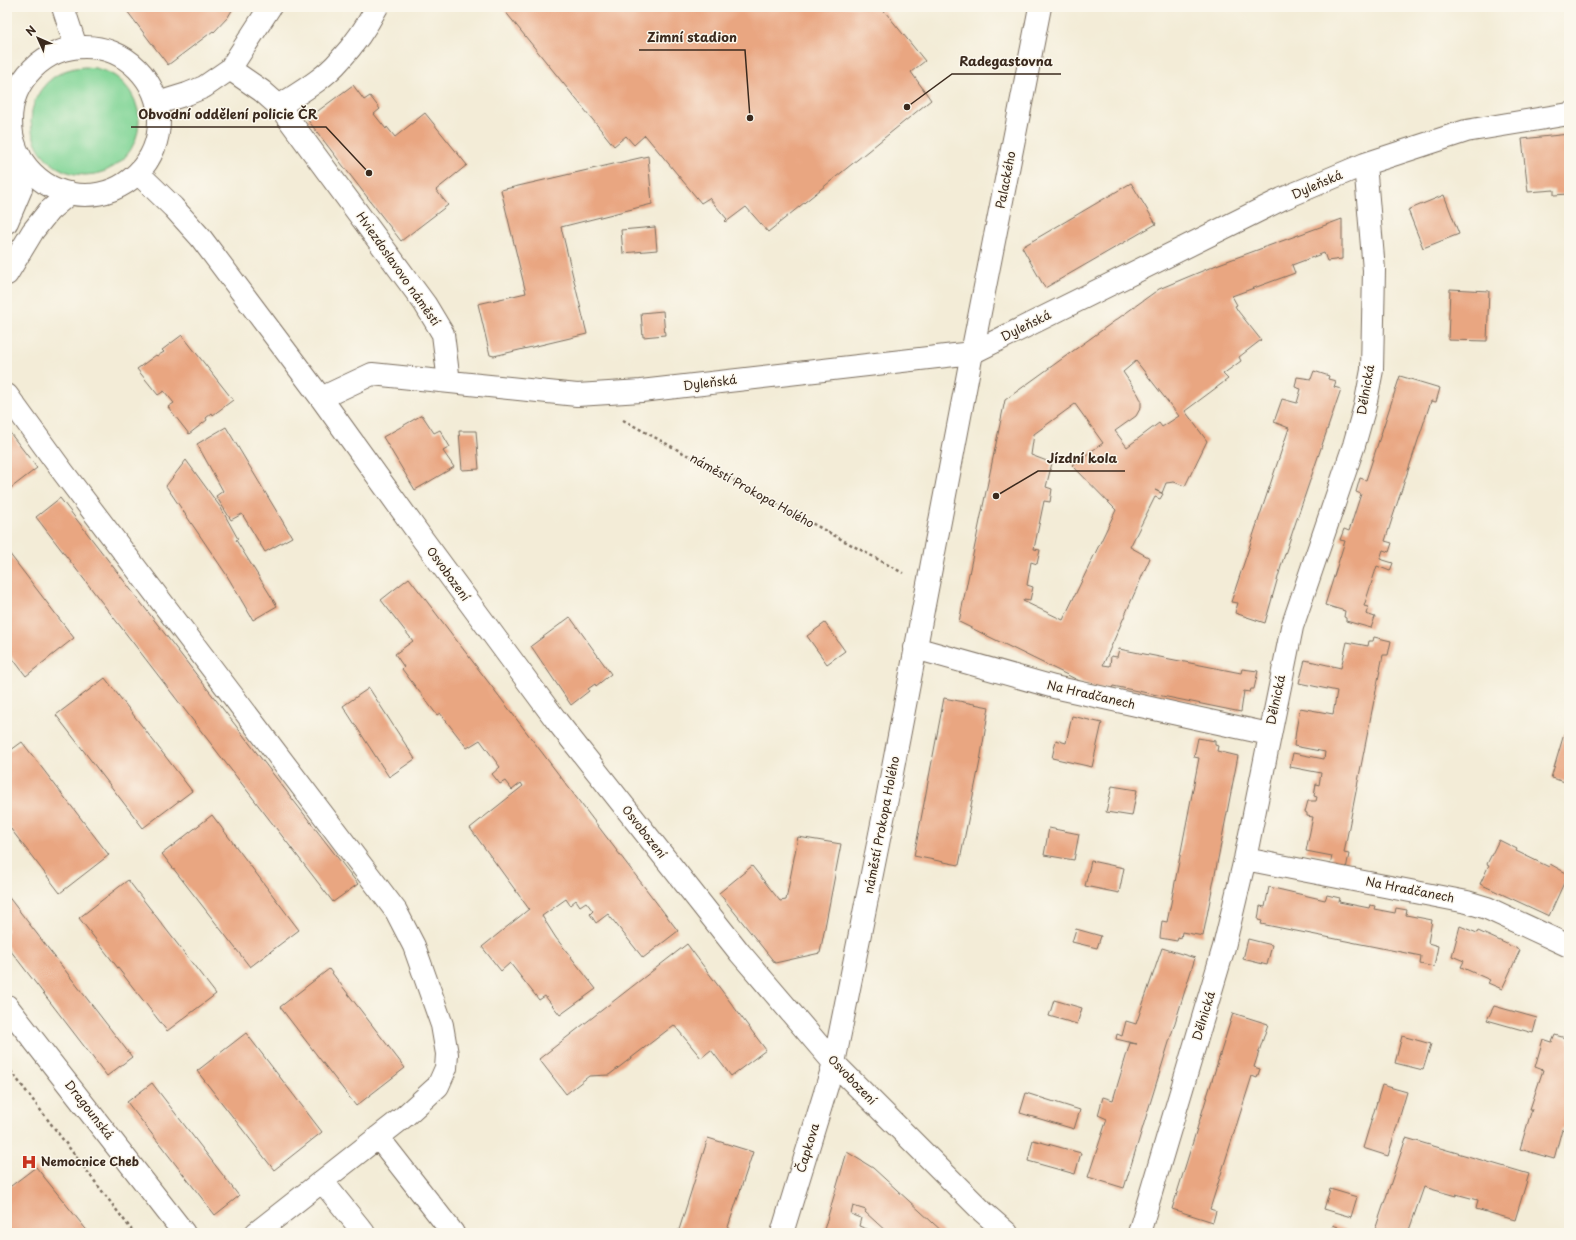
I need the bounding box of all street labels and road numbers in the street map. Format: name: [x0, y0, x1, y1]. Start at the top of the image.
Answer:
street label: Palackého: [991, 149, 1019, 210]
street label: Dyleňská: [1288, 165, 1345, 203]
street label: Hviezdoslavovo náměstí: [353, 208, 445, 329]
street label: Dyleňská: [997, 305, 1054, 345]
street label: Dělnická: [1352, 363, 1378, 416]
street label: Dyleňská: [682, 370, 738, 394]
street label: náměstí Prokopa Holého: [687, 448, 818, 532]
street label: Osvobození: [423, 542, 475, 605]
street label: Dělnická: [1261, 673, 1289, 727]
street label: Na Hradčanech: [1045, 675, 1137, 713]
street label: náměstí Prokopa Holého: [859, 754, 903, 895]
street label: Osvobození: [618, 801, 672, 862]
street label: Na Hradčanech: [1364, 872, 1456, 906]
street label: Dělnická: [1187, 988, 1219, 1043]
street label: Osvobození: [824, 1050, 881, 1109]
street label: Dragounská: [61, 1076, 119, 1143]
street label: Čapkova: [791, 1120, 823, 1175]

